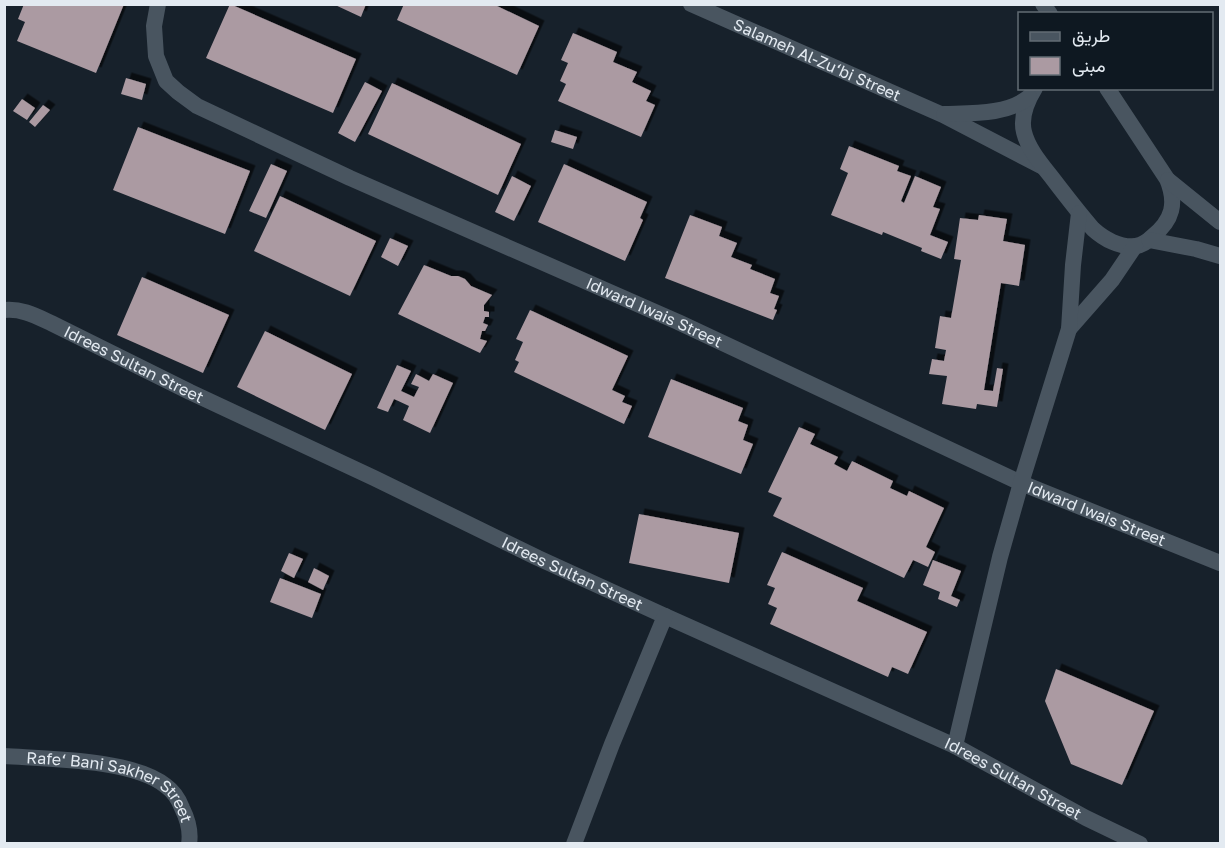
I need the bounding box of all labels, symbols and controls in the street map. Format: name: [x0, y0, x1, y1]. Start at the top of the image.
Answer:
legend: [1018, 12, 1213, 90]
street label: Salameh Al-Zu‘bi Street: [730, 14, 904, 105]
text: طريق: [1072, 24, 1110, 47]
text: مبنى: [1072, 54, 1106, 77]
street label: Idward Iwais Street: [583, 273, 726, 352]
street label: Idrees Sultan Street: [61, 321, 207, 407]
street label: Idward Iwais Street: [1025, 477, 1169, 550]
street label: Idrees Sultan Street: [499, 532, 646, 615]
street label: Idrees Sultan Street: [941, 733, 1085, 824]
street label: Rafe‘ Bani Sakher Street: [26, 747, 197, 825]

